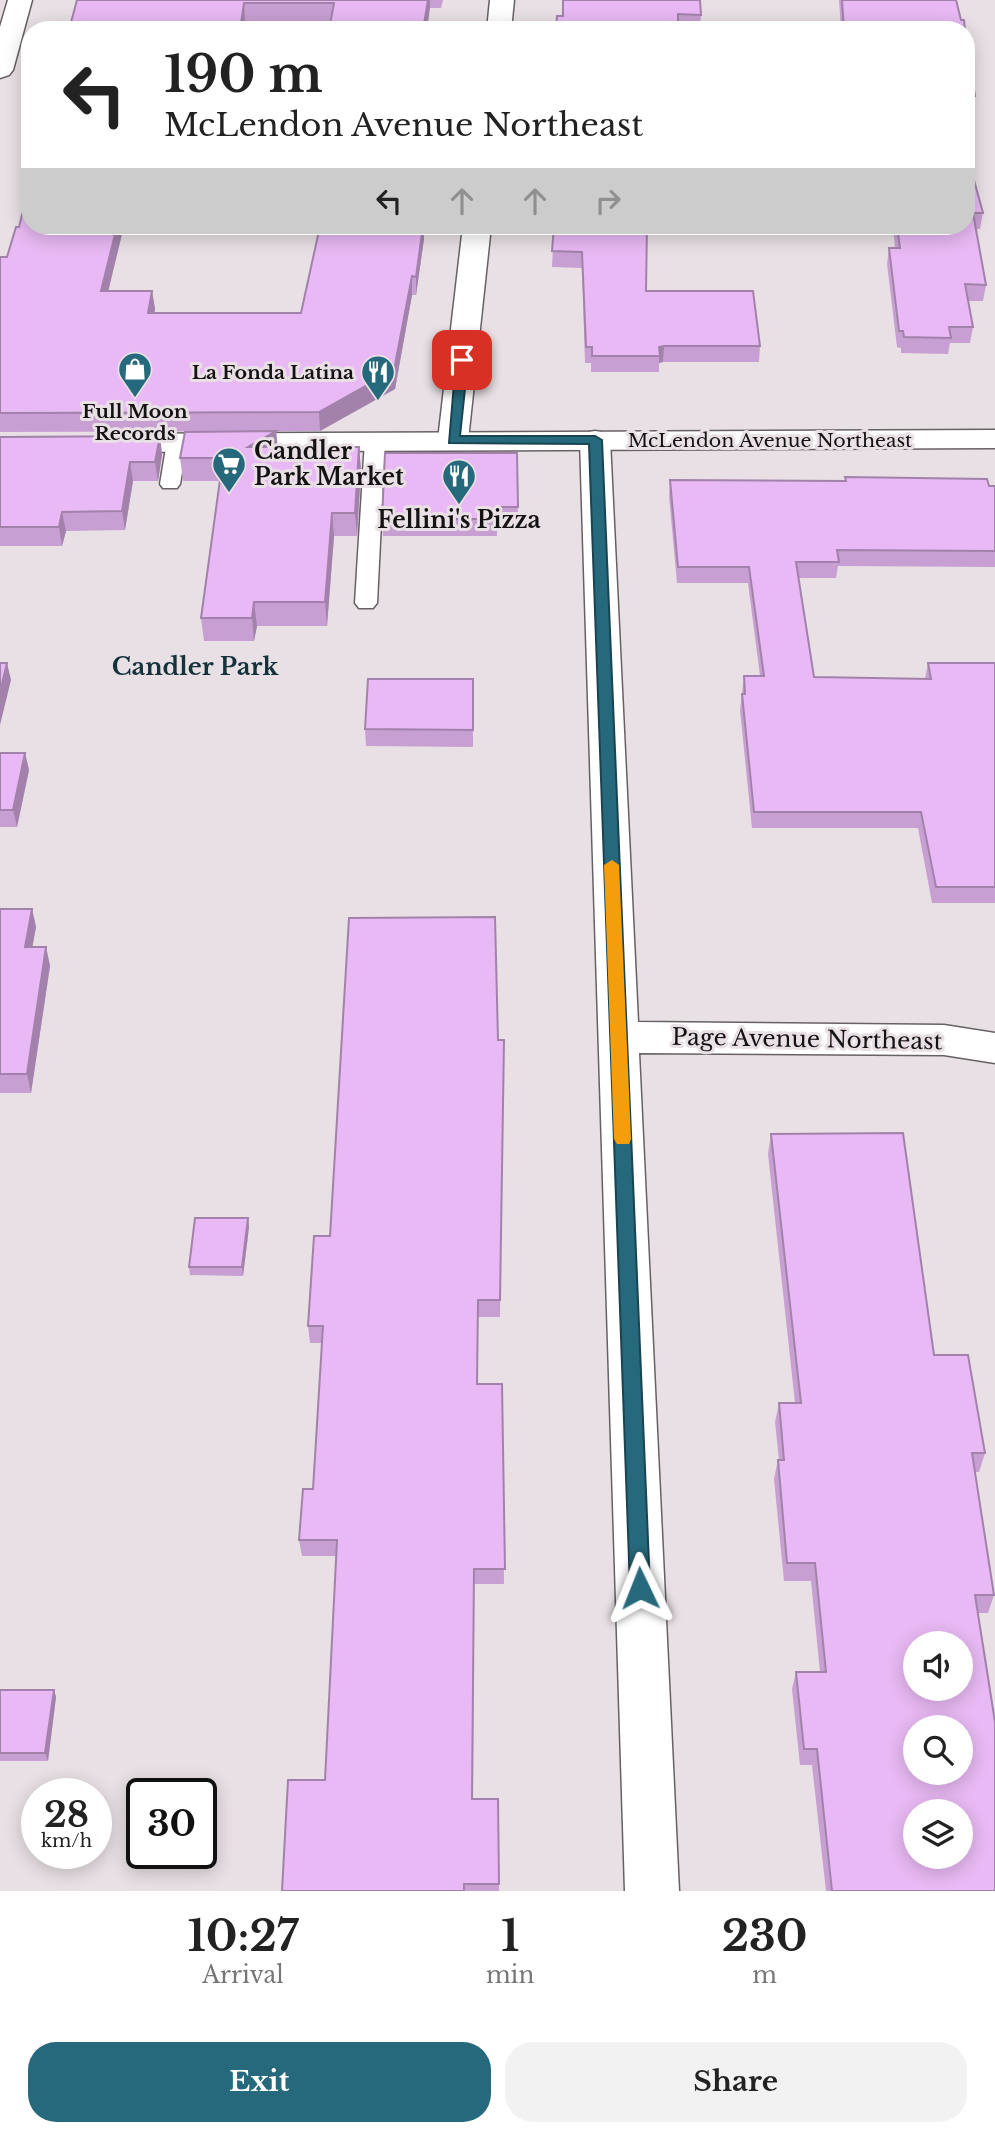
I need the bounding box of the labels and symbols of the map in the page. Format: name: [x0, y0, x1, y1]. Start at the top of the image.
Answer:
pin: [432, 330, 492, 390]
shop icon: Full Moon Records: [116, 350, 154, 399]
restaurant icon: La Fonda Latina: [359, 353, 397, 402]
place label: La Fonda Latina: [192, 361, 354, 384]
place label: Full Moon Records: [82, 400, 188, 445]
street label: McLendon Avenue Northeast: [628, 429, 913, 452]
place label: Candler Park Market: [254, 437, 404, 491]
supermarket icon: Candler Park Market: [210, 445, 248, 494]
restaurant icon: Fellini's Pizza: [440, 457, 478, 506]
place label: Fellini's Pizza: [377, 506, 541, 534]
district label: Candler Park: [112, 652, 279, 681]
street label: Page Avenue Northeast: [671, 1023, 943, 1055]
position arrow: [603, 1551, 677, 1625]
speed limit sign: 30: [126, 1778, 217, 1869]

